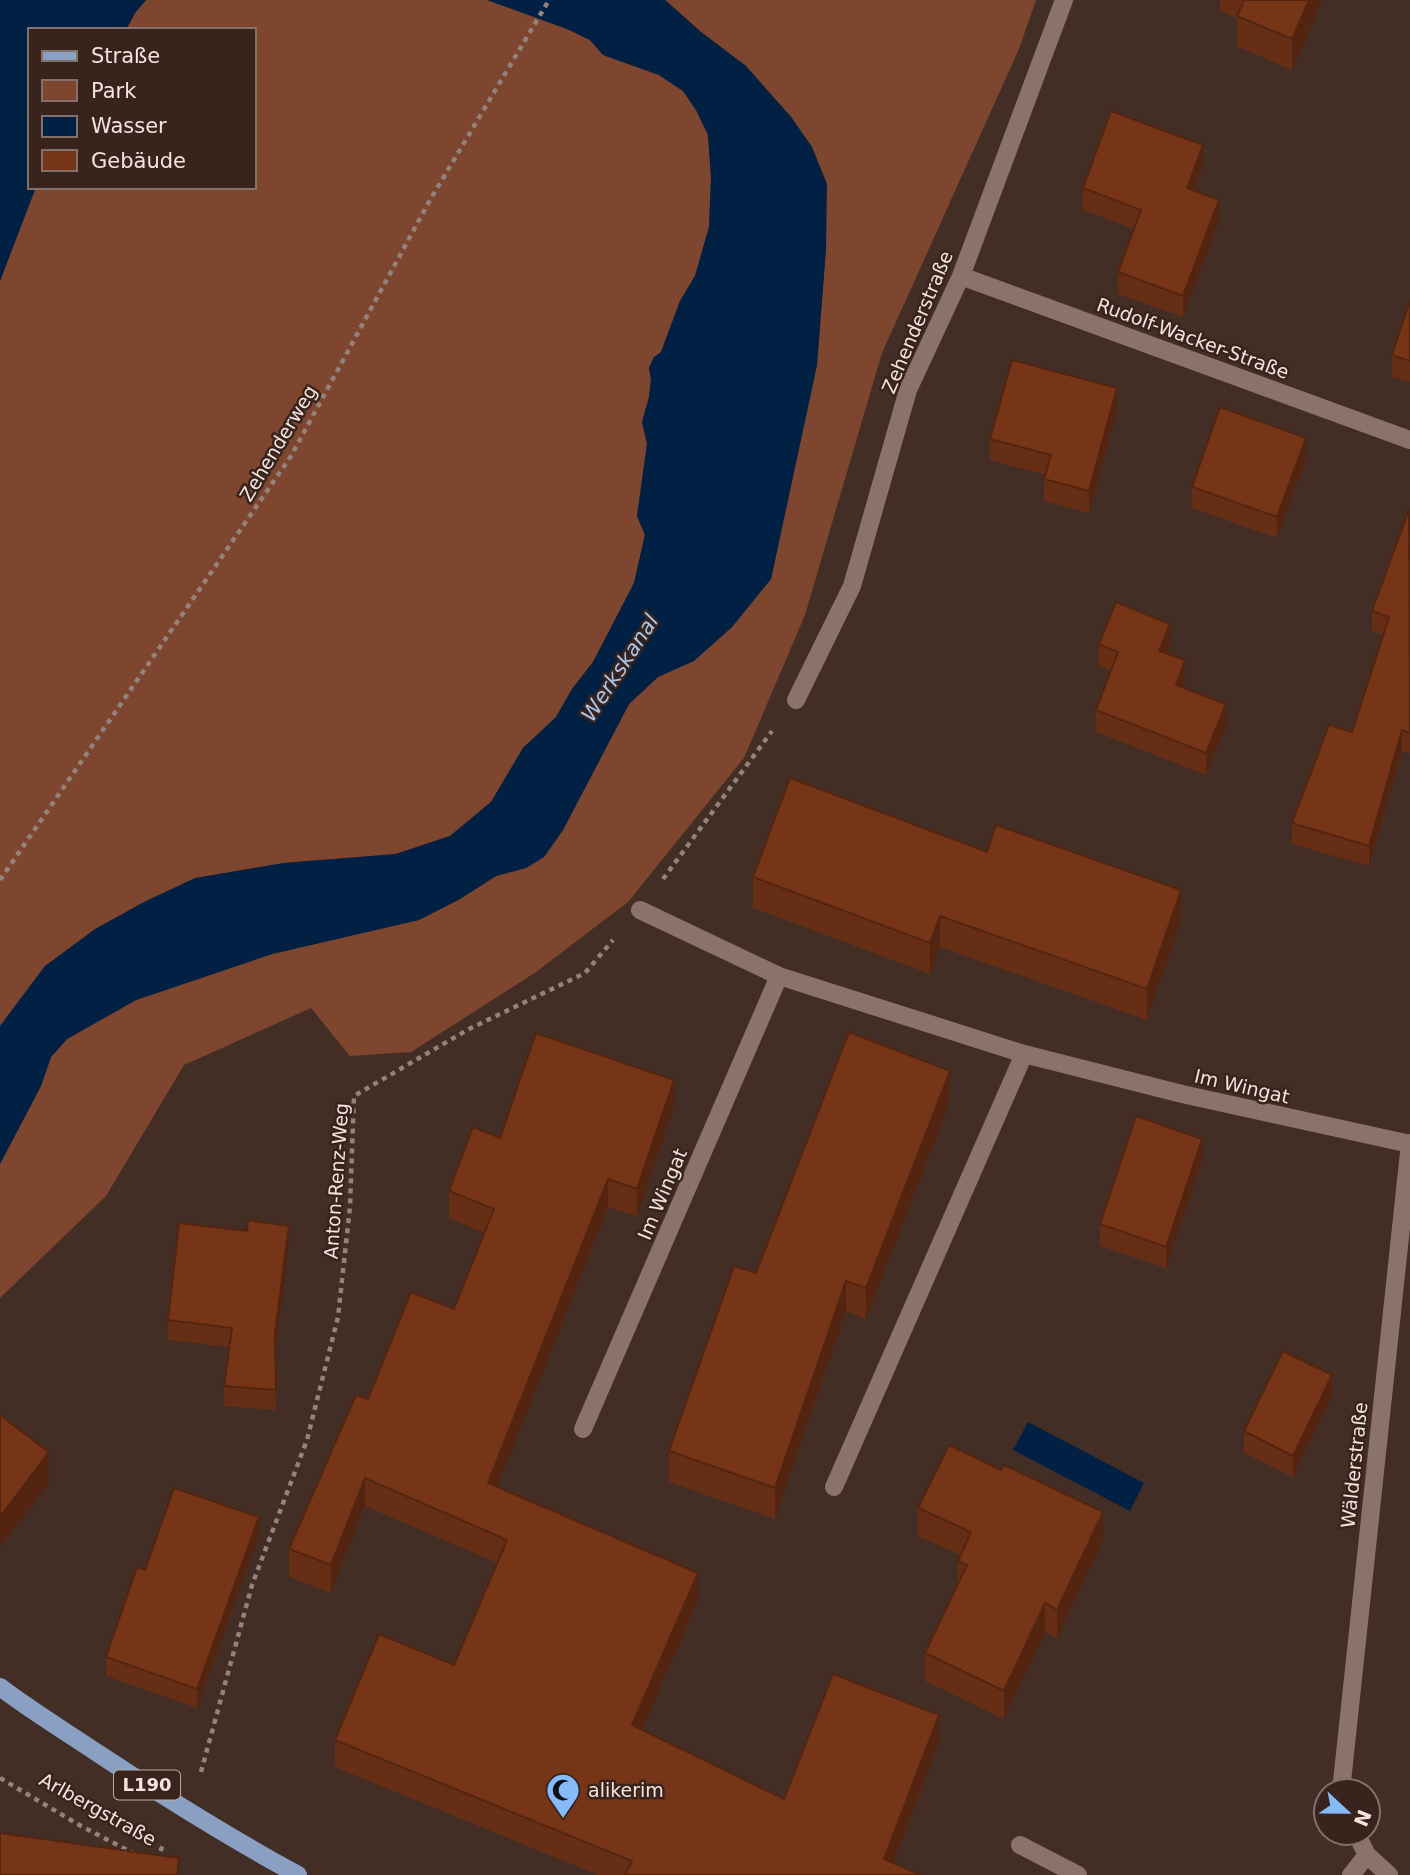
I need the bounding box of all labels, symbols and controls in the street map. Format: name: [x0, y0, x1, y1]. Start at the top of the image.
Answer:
legend: [28, 28, 256, 189]
text: Straße: [91, 44, 160, 68]
text: Park: [91, 79, 137, 103]
text: Wasser: [91, 114, 167, 138]
text: Gebäude: [91, 149, 186, 173]
street label: Zehenderstraße: [877, 248, 957, 396]
street label: Rudolf-Wacker-Straße: [1094, 293, 1292, 383]
street label: Zehenderweg: [235, 381, 321, 505]
water label: Werkskanal: [577, 610, 664, 726]
street label: Im Wingat: [1192, 1064, 1292, 1108]
street label: Anton-Renz-Weg: [320, 1102, 352, 1260]
street label: Im Wingat: [633, 1145, 691, 1243]
street label: Wälderstraße: [1336, 1401, 1372, 1529]
street label: Arlbergstraße: [36, 1768, 160, 1850]
road number: L190: [114, 1770, 180, 1800]
mosque icon: alikerim: [544, 1771, 582, 1820]
north arrow: [1312, 1777, 1382, 1847]
place label: alikerim: [588, 1779, 664, 1801]
text: N: [1350, 1807, 1376, 1830]

